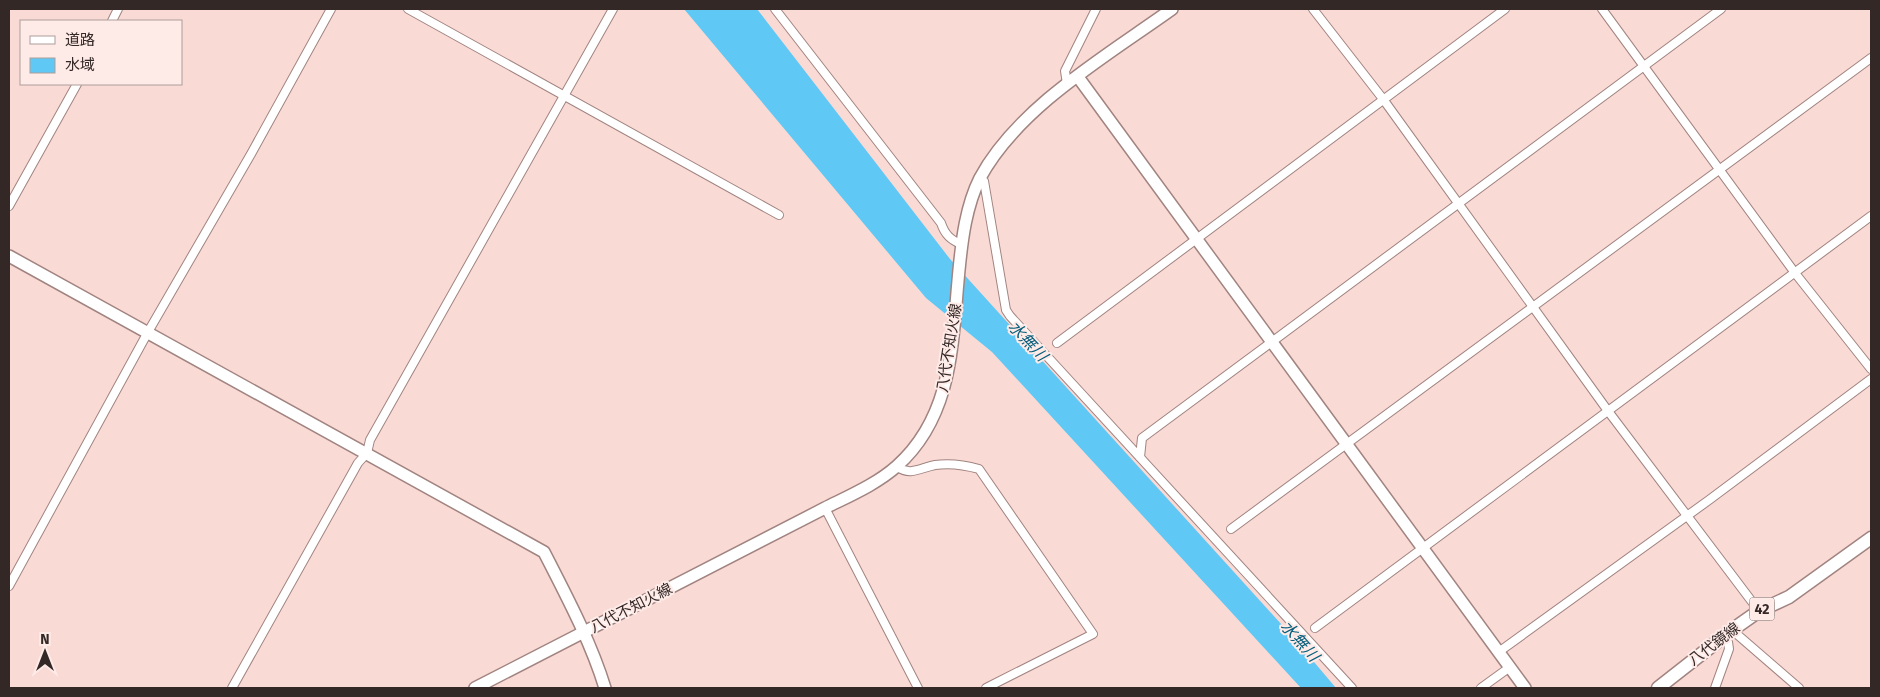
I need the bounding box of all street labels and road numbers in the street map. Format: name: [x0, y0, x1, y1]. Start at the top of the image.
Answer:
street label: 八代不知火線: [933, 302, 965, 394]
street label: 八代不知火線: [587, 580, 675, 636]
road number: 42: [1750, 598, 1774, 620]
street label: 八代鏡線: [1685, 619, 1743, 669]

